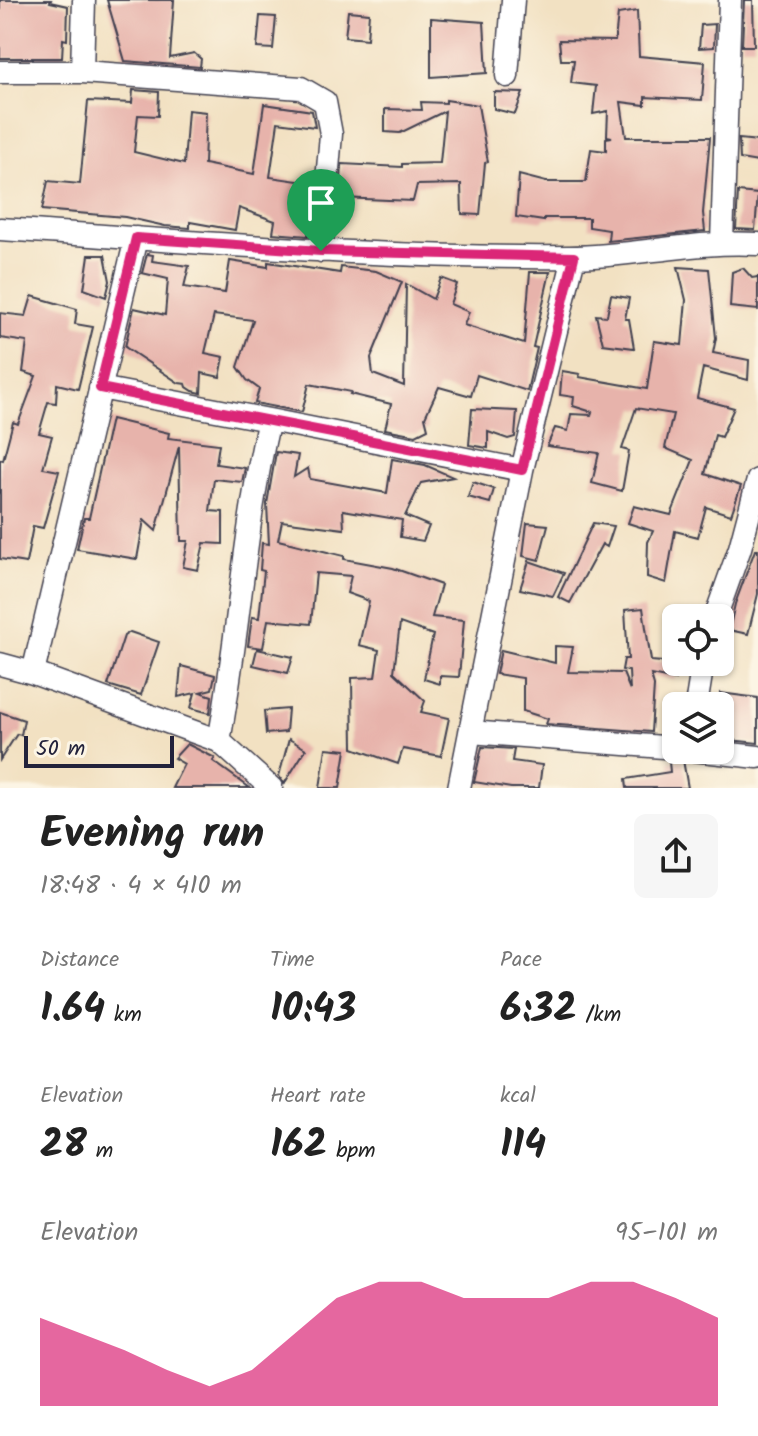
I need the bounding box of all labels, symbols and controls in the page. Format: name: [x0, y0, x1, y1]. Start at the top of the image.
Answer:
pin: [287, 169, 355, 251]
icon: arrive: [299, 181, 343, 225]
map controls: [662, 604, 734, 764]
button: locate: [662, 604, 734, 676]
button: layers: [662, 692, 734, 764]
scale bar: [24, 732, 174, 768]
text: 50 m: [36, 732, 85, 767]
text: Evening run: [40, 800, 264, 870]
button: share: [634, 814, 718, 898]
text: 18:48 · 4 × 410 m: [40, 865, 242, 907]
text: Distance: [40, 943, 119, 978]
text: Time: [270, 943, 314, 978]
text: Pace: [500, 943, 542, 978]
text: 1.64: [40, 978, 105, 1042]
text: 10:43: [270, 978, 356, 1042]
text: 6:32: [500, 978, 577, 1042]
text: km: [105, 998, 142, 1033]
text: /km: [577, 998, 621, 1033]
text: Elevation: [40, 1079, 123, 1114]
text: Heart rate: [270, 1079, 366, 1114]
text: kcal: [500, 1079, 536, 1114]
text: 28: [40, 1114, 87, 1178]
text: 162: [270, 1114, 327, 1178]
text: 114: [500, 1114, 546, 1178]
text: m: [87, 1134, 113, 1169]
text: bpm: [327, 1134, 376, 1169]
text: Elevation: [40, 1212, 138, 1254]
text: 95–101 m: [615, 1212, 718, 1254]

